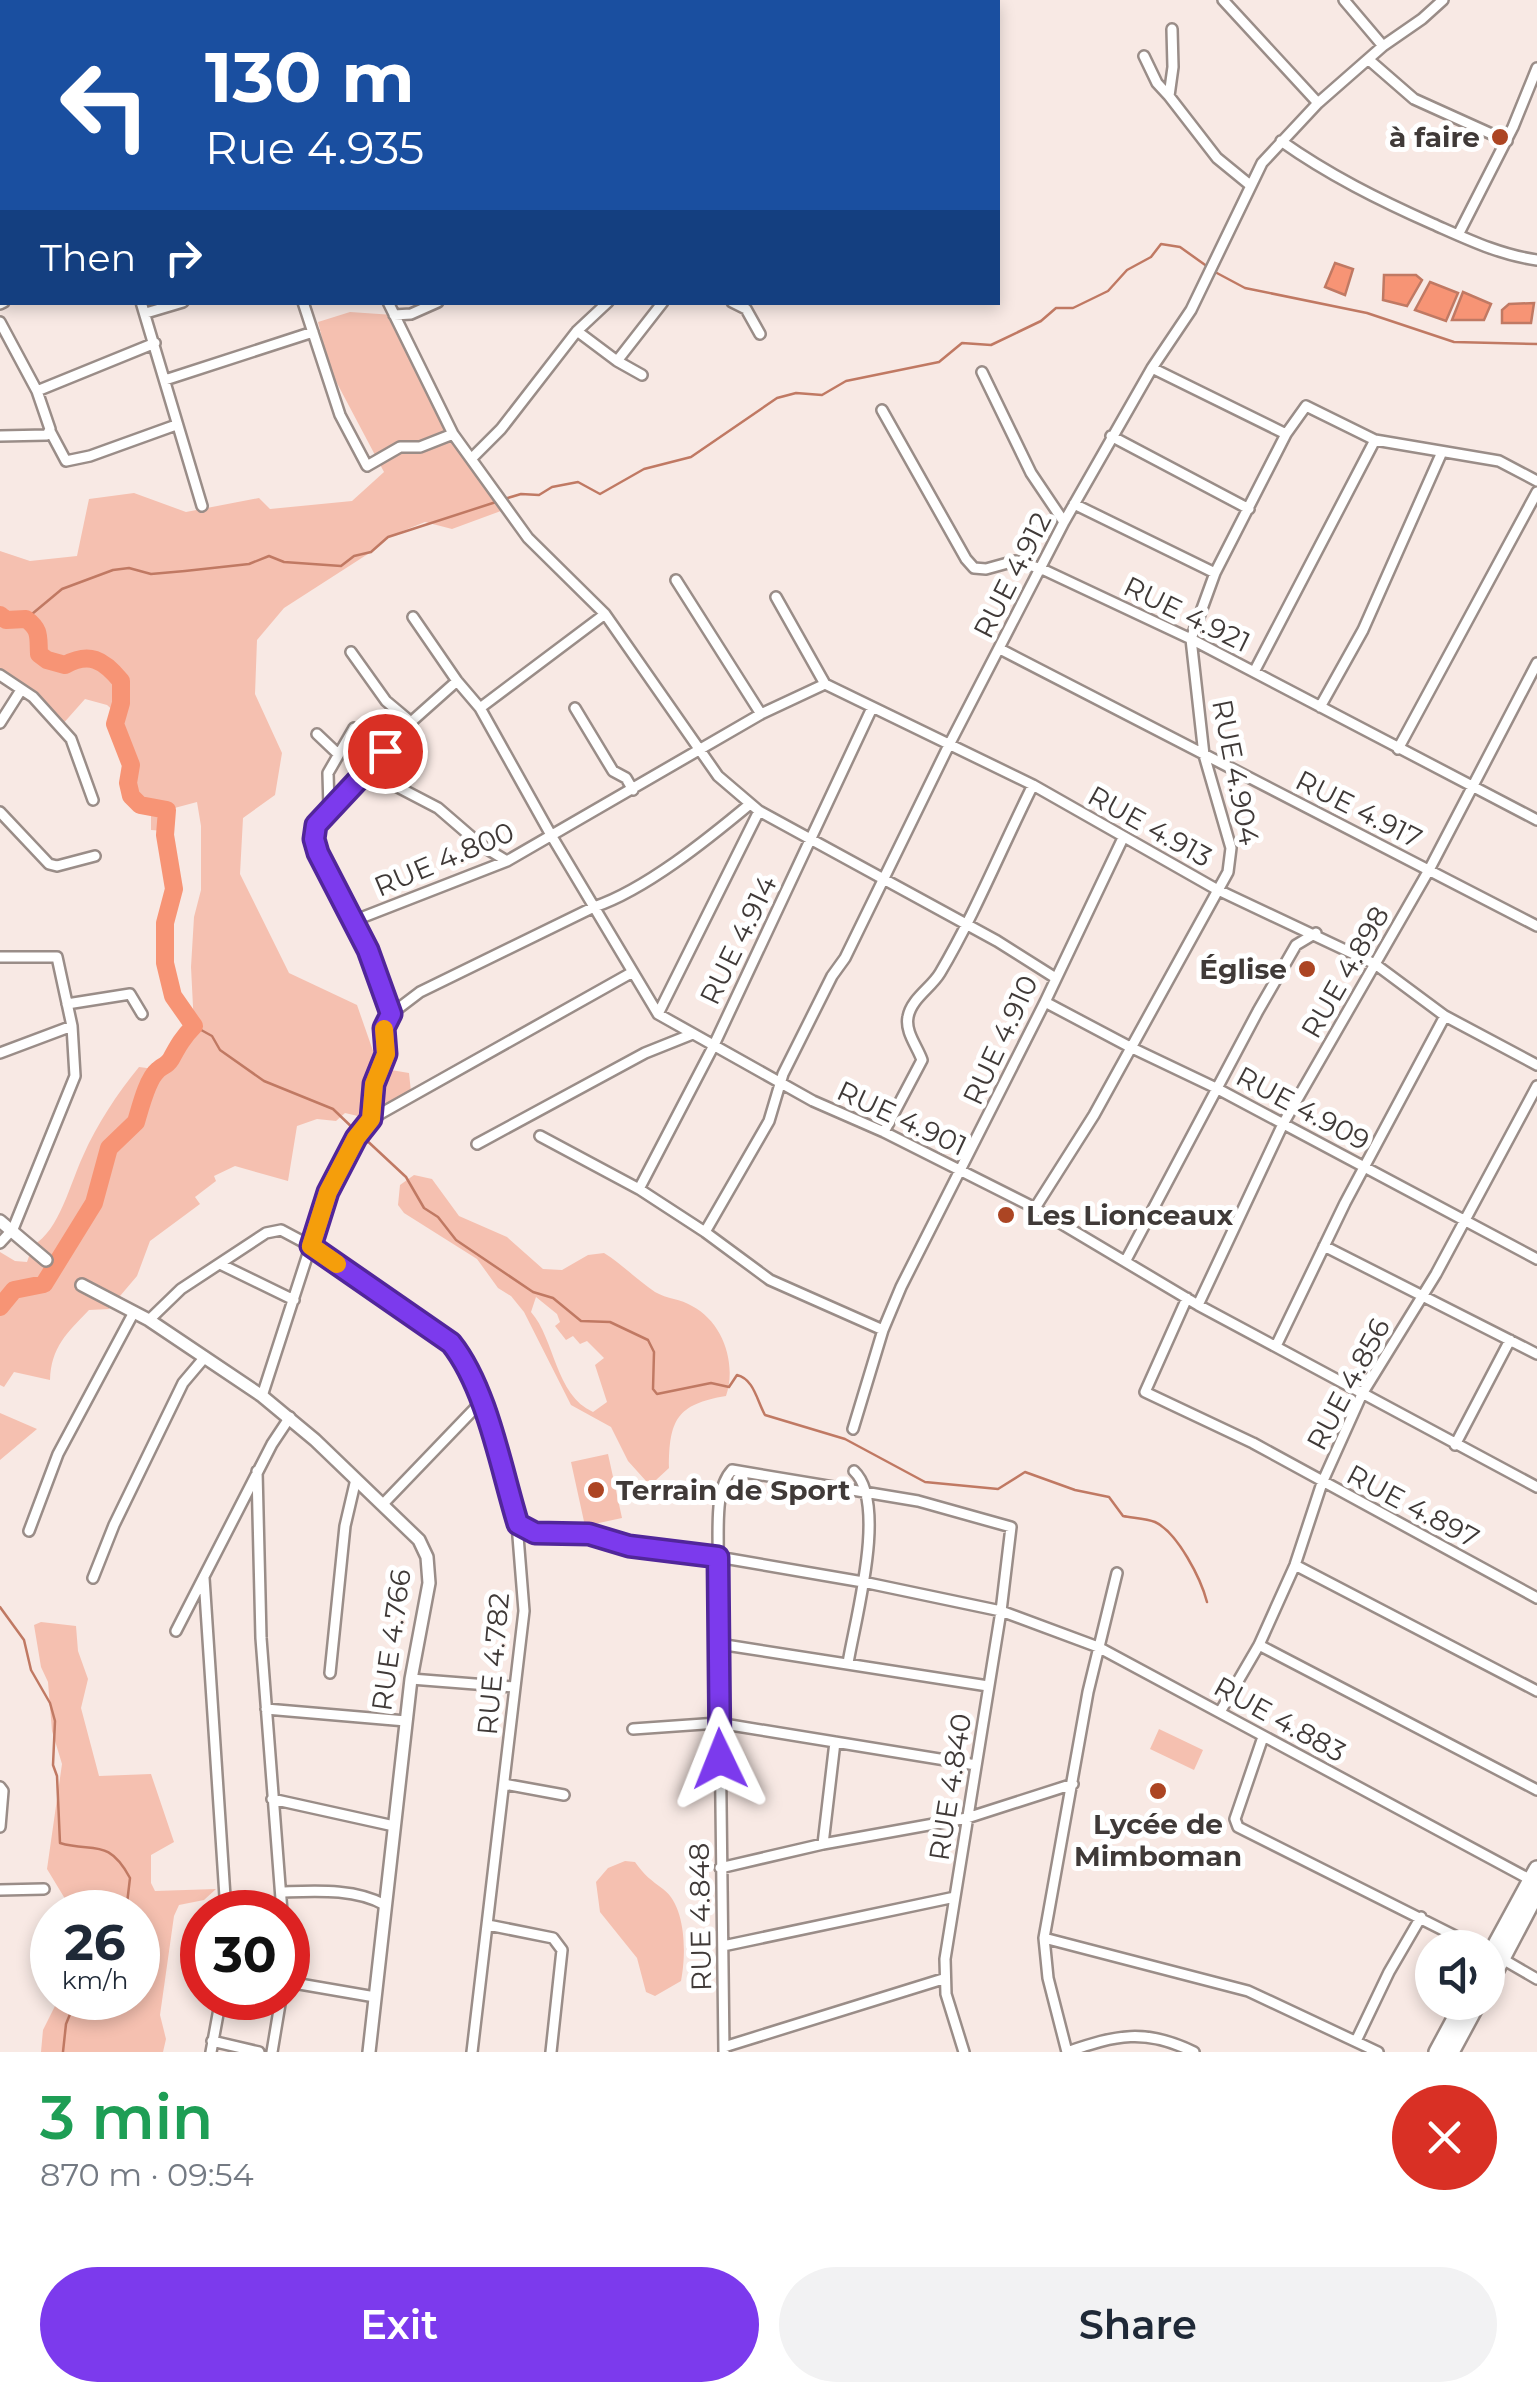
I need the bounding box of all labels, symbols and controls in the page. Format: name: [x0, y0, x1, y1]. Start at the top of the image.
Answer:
text: 130 m: [205, 34, 415, 120]
icon: left: [40, 40, 170, 170]
text: Rue 4.935: [205, 120, 424, 175]
place label: à faire: [1389, 120, 1480, 154]
marker: à faire: [1489, 126, 1511, 148]
icon: right: [156, 230, 211, 285]
text: Then: [40, 234, 136, 281]
street label: RUE 4.912: [966, 506, 1058, 644]
street label: RUE 4.921: [1118, 569, 1256, 659]
street label: RUE 4.904: [1205, 696, 1267, 848]
pin: [343, 709, 428, 794]
icon: arrive: [358, 724, 413, 779]
street label: RUE 4.917: [1290, 763, 1428, 855]
street label: RUE 4.913: [1082, 778, 1218, 874]
street label: RUE 4.800: [369, 814, 519, 904]
street label: RUE 4.914: [692, 870, 784, 1010]
street label: RUE 4.898: [1294, 900, 1396, 1044]
place label: Église: [1199, 952, 1287, 986]
marker: Église: [1296, 958, 1318, 980]
street label: RUE 4.910: [955, 970, 1045, 1110]
street label: RUE 4.909: [1231, 1059, 1375, 1157]
street label: RUE 4.901: [832, 1073, 972, 1163]
place label: Les Lionceaux: [1026, 1198, 1234, 1232]
marker: Les Lionceaux: [995, 1204, 1017, 1226]
street label: RUE 4.856: [1299, 1312, 1397, 1456]
street label: RUE 4.897: [1341, 1457, 1485, 1555]
place label: Terrain de Sport: [616, 1473, 851, 1507]
marker: Terrain de Sport: [585, 1479, 607, 1501]
street label: RUE 4.766: [364, 1567, 418, 1713]
street label: RUE 4.782: [470, 1591, 516, 1737]
street label: RUE 4.883: [1208, 1669, 1352, 1769]
position arrow: [668, 1707, 772, 1811]
street label: RUE 4.840: [922, 1711, 978, 1863]
marker: Lycée de Mimboman: [1147, 1780, 1169, 1802]
place label: Lycée de Mimboman: [1074, 1807, 1242, 1873]
street label: RUE 4.848: [682, 1843, 718, 1991]
speed limit sign: 30: [180, 1890, 310, 2020]
text: 26: [64, 1912, 126, 1973]
map controls: [1415, 1930, 1505, 2020]
button: sound: [1415, 1930, 1505, 2020]
text: km/h: [62, 1965, 128, 1995]
text: 3 min: [40, 2081, 213, 2154]
button: close: [1392, 2085, 1497, 2190]
text: 870 m · 09:54: [40, 2155, 254, 2194]
button: Exit: [40, 2267, 759, 2382]
button: Share: [779, 2267, 1497, 2382]

